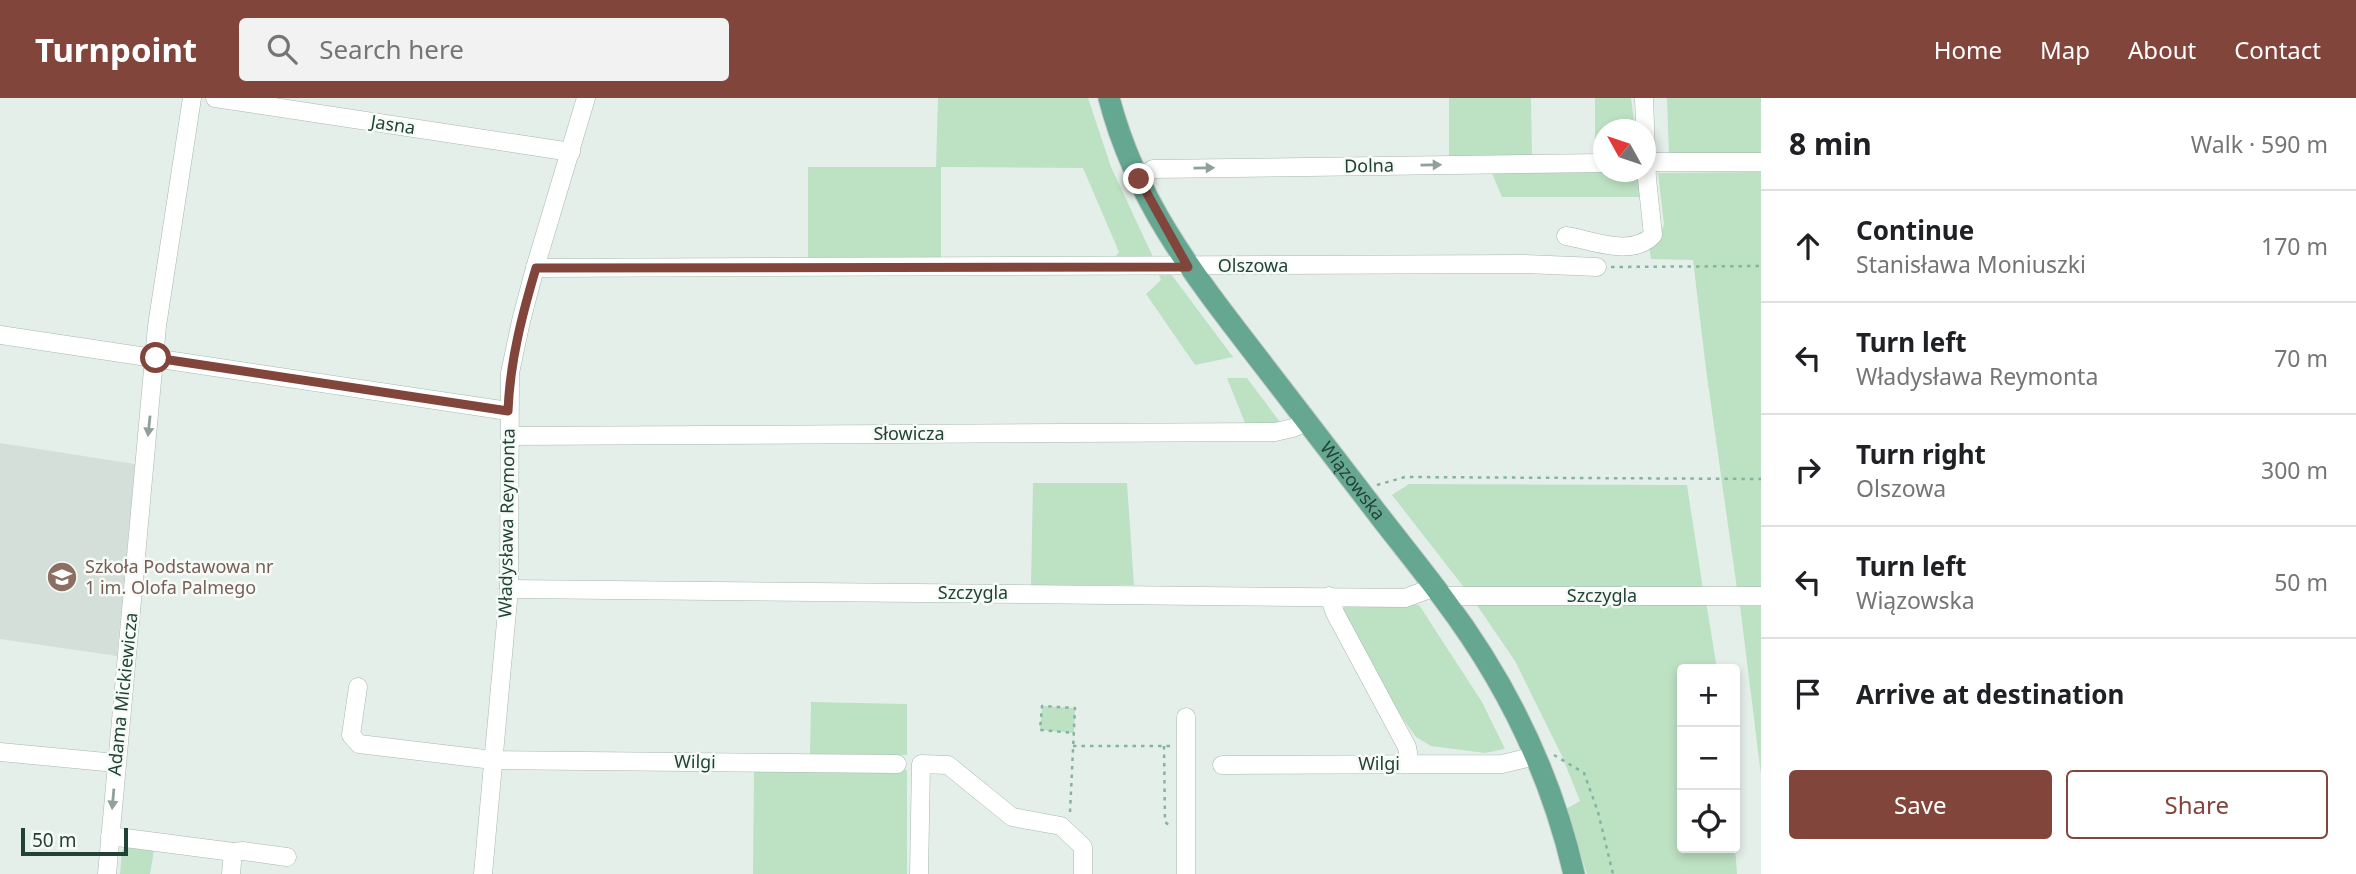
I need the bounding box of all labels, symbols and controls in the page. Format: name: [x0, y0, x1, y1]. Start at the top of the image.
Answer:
search box: [239, 18, 729, 81]
text: Turnpoint: [35, 27, 197, 72]
icon: search: [263, 30, 301, 68]
text: Search here: [319, 31, 464, 67]
text: Home: [1934, 33, 2002, 66]
text: Map: [2040, 33, 2090, 66]
text: About: [2128, 33, 2196, 66]
text: Contact: [2234, 33, 2321, 66]
street label: Jasna: [367, 108, 417, 139]
north arrow: [1593, 119, 1656, 182]
text: 8 min: [1789, 123, 1872, 164]
text: Walk · 590 m: [2191, 128, 2328, 160]
street label: Dolna: [1344, 153, 1394, 177]
one-way arrow: [1420, 160, 1442, 171]
route end: [1123, 163, 1154, 194]
one-way arrow: [1193, 163, 1215, 174]
text: Continue: [1856, 212, 1974, 248]
icon: ahead: [1789, 227, 1827, 265]
text: 170 m: [2261, 230, 2328, 262]
text: Stanisława Moniuszki: [1856, 248, 2086, 280]
street label: Olszowa: [1218, 253, 1288, 277]
text: Turn left: [1856, 324, 1967, 360]
icon: left: [1789, 339, 1827, 377]
route start: [140, 342, 171, 373]
text: 70 m: [2274, 342, 2328, 374]
text: Władysława Reymonta: [1856, 360, 2098, 392]
one-way arrow: [143, 415, 154, 437]
street label: Słowicza: [873, 421, 945, 445]
street label: Władysława Reymonta: [492, 428, 520, 618]
street label: Wiązowska: [1315, 436, 1391, 525]
text: Turn right: [1856, 436, 1986, 472]
icon: right: [1789, 451, 1827, 489]
text: 300 m: [2261, 454, 2328, 486]
text: Olszowa: [1856, 472, 1946, 504]
text: Turn left: [1856, 548, 1967, 584]
place label: Szkoła Podstawowa nr 1 im. Olofa Palmego: [85, 554, 274, 599]
school or university icon: Szkoła Podstawowa nr 1 im. Olofa Palmego: [45, 560, 79, 594]
icon: left: [1789, 563, 1827, 601]
text: 50 m: [2274, 566, 2328, 598]
street label: Szczygla: [938, 580, 1008, 604]
street label: Szczygla: [1567, 583, 1637, 607]
text: Wiązowska: [1856, 584, 1975, 616]
street label: Adama Mickiewicza: [102, 611, 143, 777]
map controls: [1677, 664, 1740, 853]
button: +: [1677, 664, 1740, 727]
icon: arrive: [1789, 675, 1827, 713]
text: Arrive at destination: [1856, 676, 2125, 712]
button: −: [1677, 727, 1740, 790]
street label: Wilgi: [674, 749, 716, 773]
street label: Wilgi: [1358, 751, 1400, 775]
button: Save: [1789, 770, 2052, 839]
button: Share: [2066, 770, 2328, 839]
one-way arrow: [107, 788, 118, 810]
button: locate: [1677, 790, 1740, 853]
scale bar: [21, 825, 128, 857]
text: 50 m: [32, 827, 76, 853]

